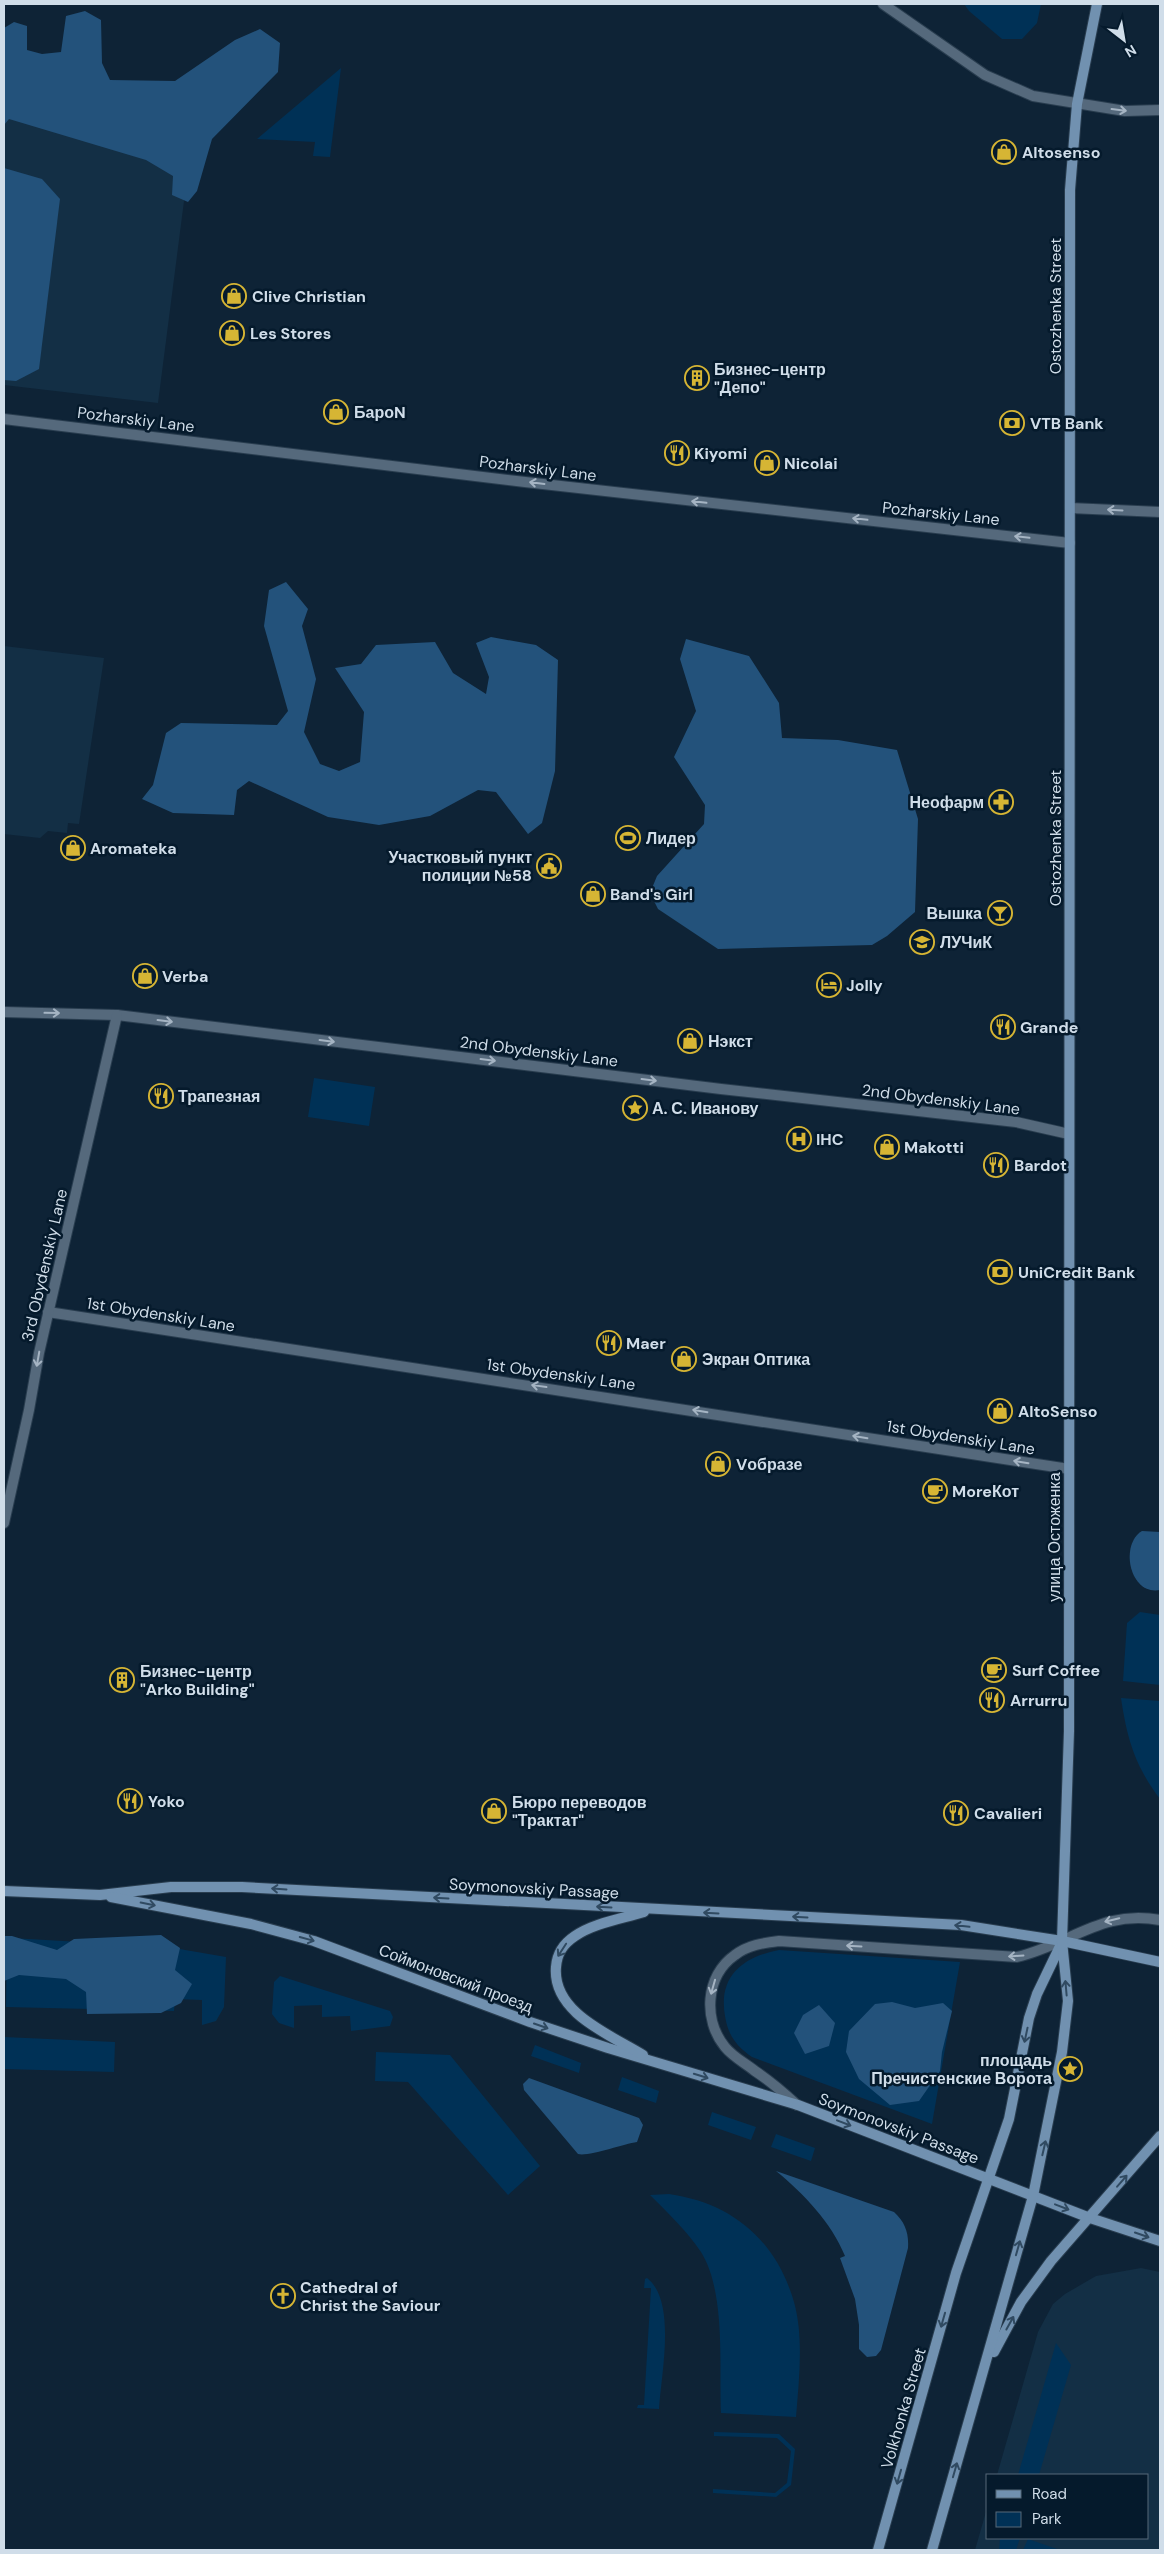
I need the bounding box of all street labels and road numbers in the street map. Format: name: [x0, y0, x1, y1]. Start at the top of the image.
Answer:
street label: Ostozhenka Street: [1045, 238, 1066, 374]
street label: Pozharskiy Lane: [76, 402, 196, 437]
street label: Pozharskiy Lane: [478, 451, 598, 486]
street label: Pozharskiy Lane: [881, 497, 1001, 530]
street label: Ostozhenka Street: [1045, 770, 1066, 906]
street label: 2nd Obydenskiy Lane: [459, 1031, 619, 1072]
street label: 2nd Obydenskiy Lane: [861, 1079, 1021, 1120]
street label: 3rd Obydenskiy Lane: [17, 1187, 72, 1344]
street label: 1st Obydenskiy Lane: [85, 1292, 237, 1337]
street label: 1st Obydenskiy Lane: [485, 1354, 637, 1395]
street label: 1st Obydenskiy Lane: [885, 1415, 1037, 1460]
street label: улица Остоженка: [1044, 1472, 1065, 1602]
street label: Soymonovskiy Passage: [448, 1874, 620, 1903]
street label: Соймоновский проезд: [376, 1939, 537, 2018]
street label: Soymonovskiy Passage: [816, 2088, 982, 2169]
street label: Volkhonka Street: [876, 2345, 931, 2471]

